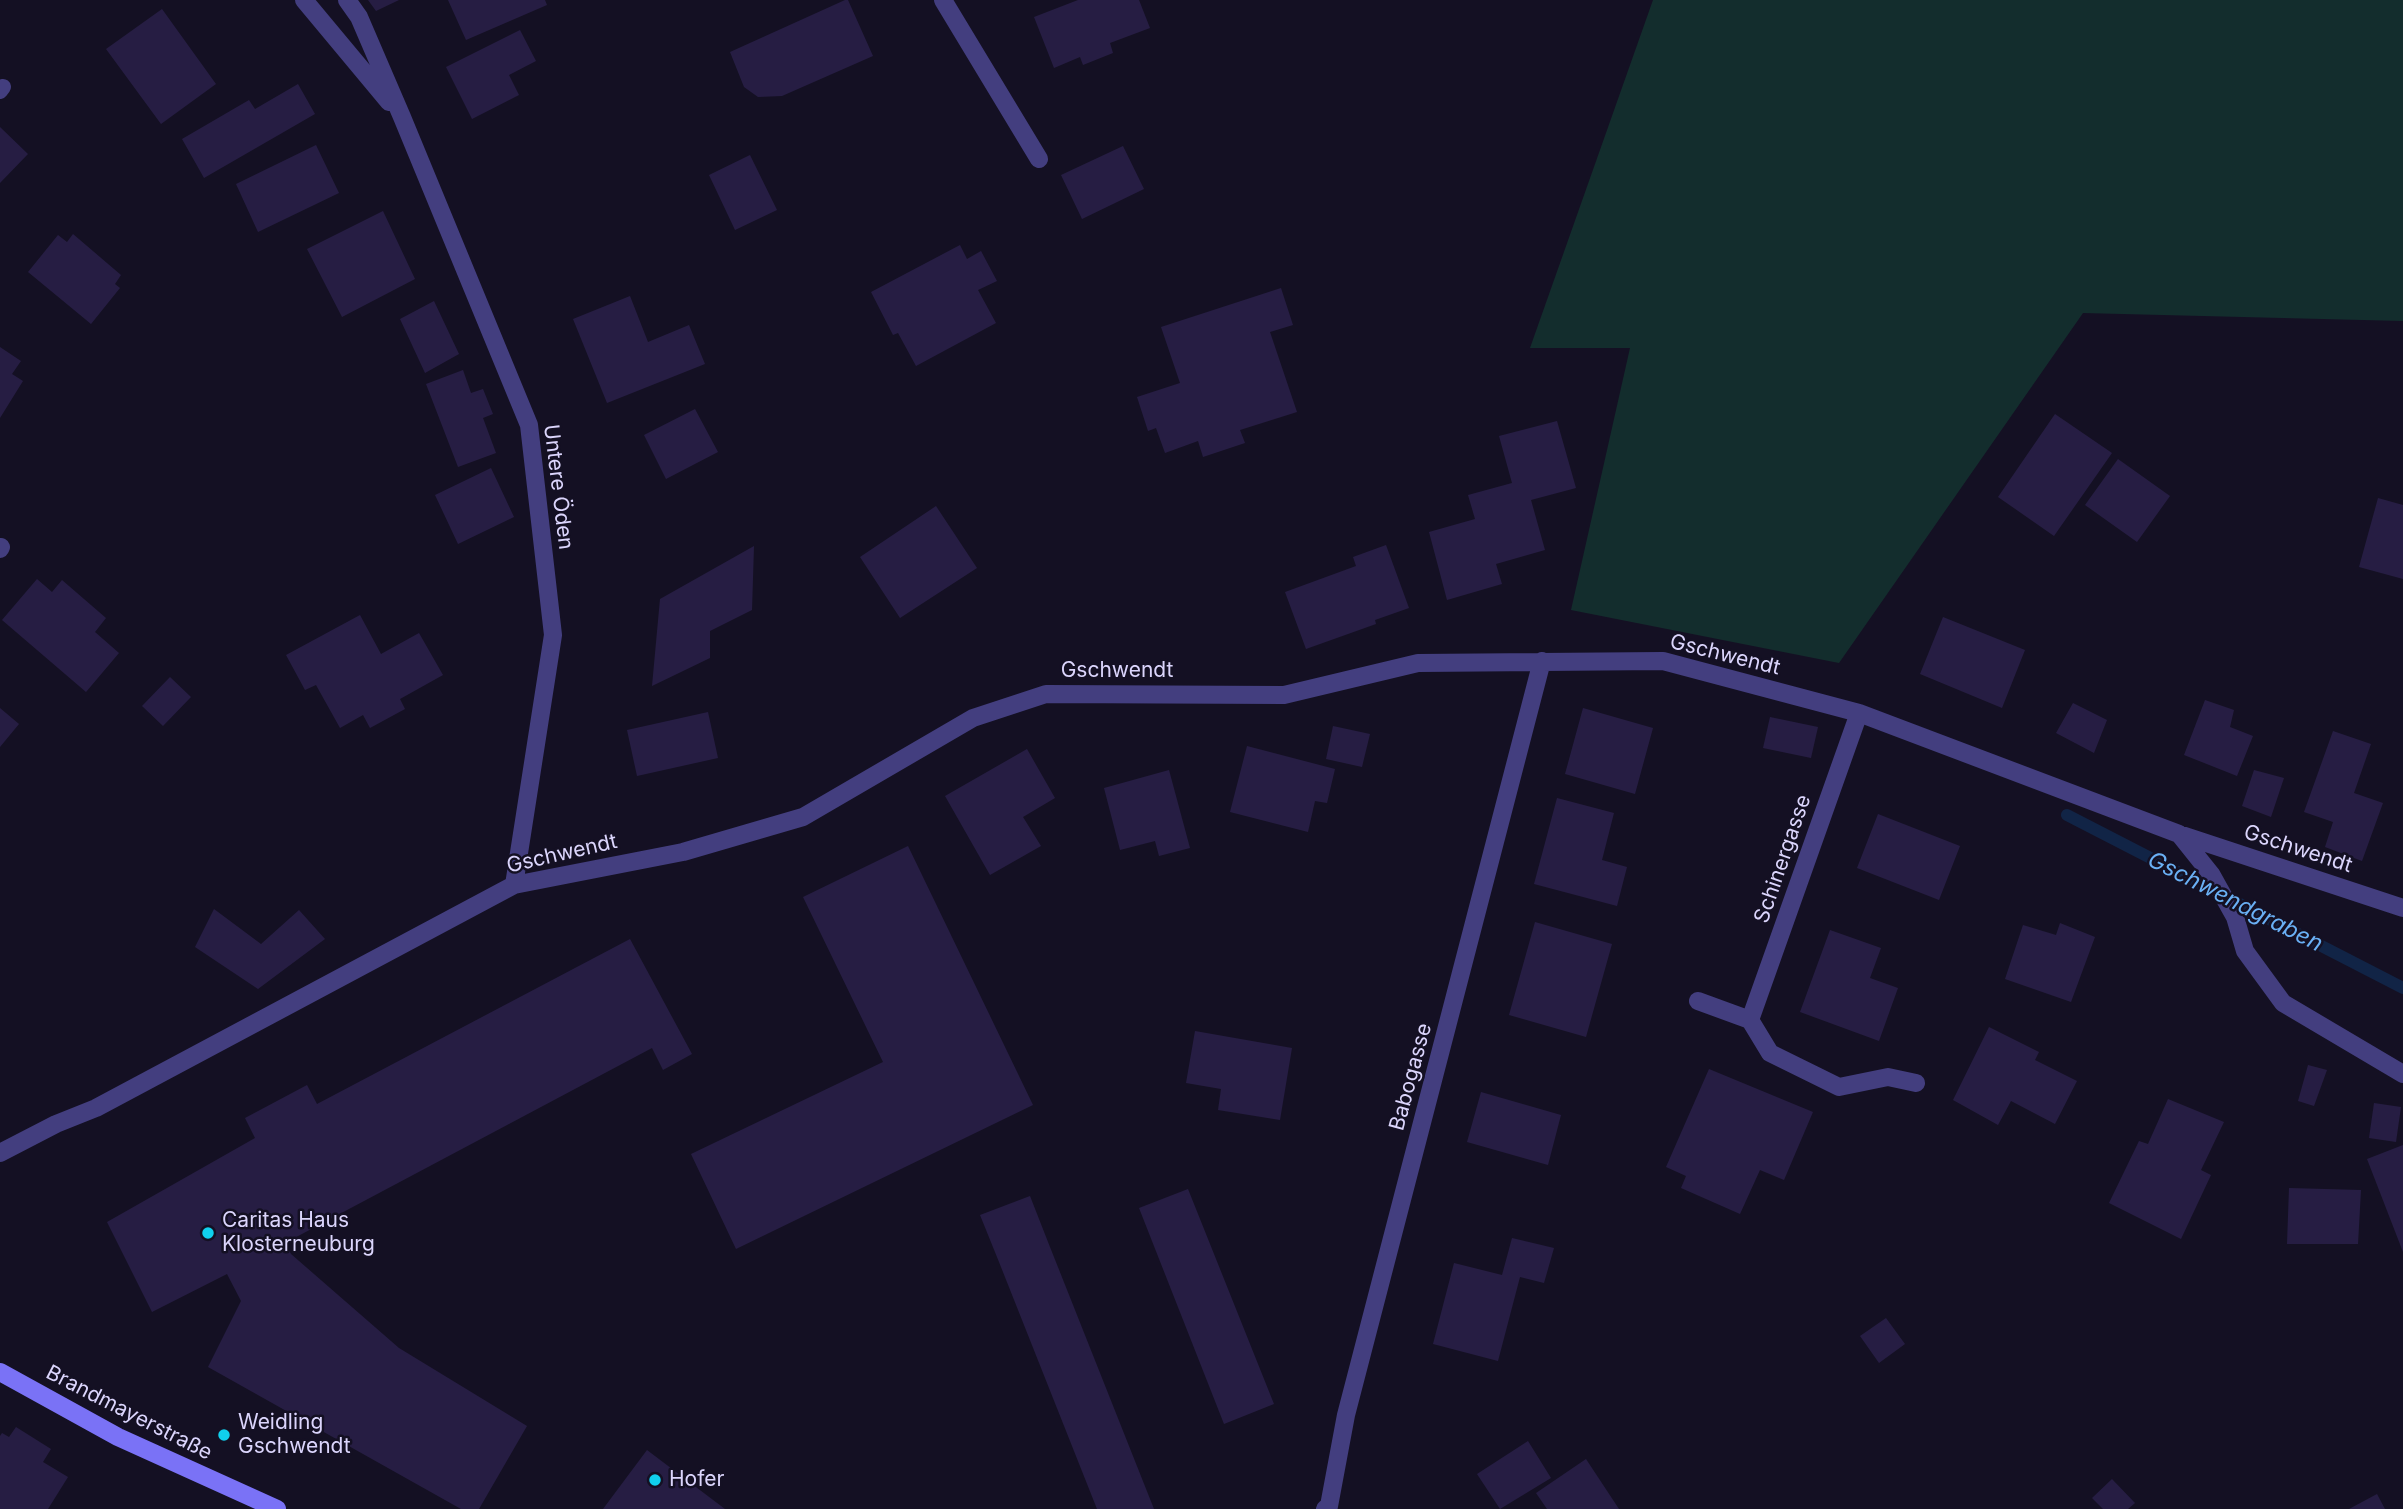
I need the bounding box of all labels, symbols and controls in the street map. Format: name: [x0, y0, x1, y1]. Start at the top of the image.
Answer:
street label: Untere Öden: [538, 423, 578, 551]
street label: Gschwendt: [1667, 629, 1783, 681]
street label: Gschwendt: [1061, 658, 1173, 684]
street label: Schinergasse: [1749, 791, 1817, 927]
street label: Gschwendt: [2241, 820, 2355, 878]
street label: Gschwendt: [504, 829, 620, 879]
water label: Gschwendgraben: [2143, 846, 2327, 958]
street label: Babogasse: [1385, 1021, 1437, 1133]
place label: Caritas Haus Klosterneuburg: [222, 1208, 375, 1258]
marker: Caritas Haus Klosterneuburg: [200, 1225, 216, 1241]
street label: Brandmayerstraße: [42, 1360, 216, 1466]
place label: Weidling Gschwendt: [238, 1410, 351, 1460]
marker: Weidling Gschwendt: [216, 1427, 232, 1443]
place label: Hofer: [669, 1467, 725, 1493]
marker: Hofer: [647, 1472, 663, 1488]

